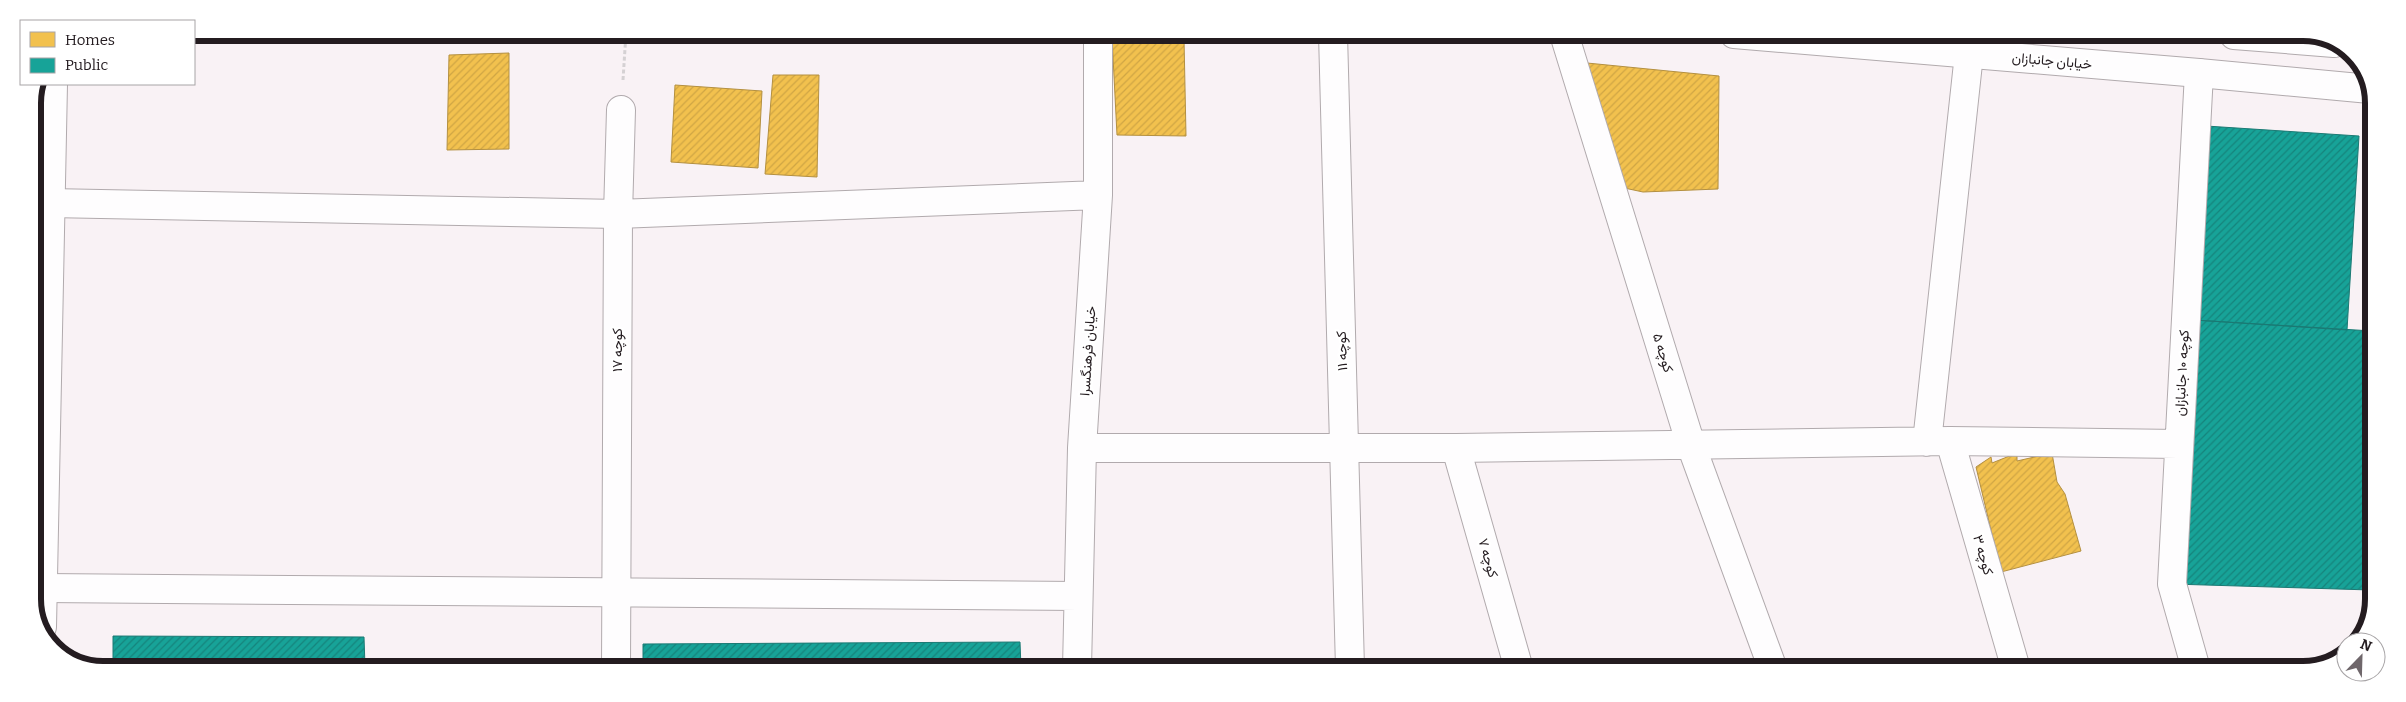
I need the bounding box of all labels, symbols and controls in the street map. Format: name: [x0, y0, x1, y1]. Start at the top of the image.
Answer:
legend: [20, 20, 195, 85]
text: Homes: [65, 31, 115, 49]
street label: خیابان جانبازان: [2011, 49, 2093, 73]
text: Public: [65, 56, 109, 74]
street label: خیابان فرهنگسرا: [1076, 306, 1100, 396]
street label: کوچه ۱۷: [609, 328, 627, 372]
street label: کوچه ۱۰ جانبازان: [2171, 329, 2194, 417]
street label: کوچه ۱۱: [1333, 331, 1352, 371]
street label: کوچه ۵: [1648, 331, 1677, 375]
street label: کوچه ۳: [1968, 533, 1997, 577]
street label: کوچه ۷: [1473, 536, 1502, 580]
north arrow: [2336, 632, 2386, 682]
text: N: [2358, 636, 2374, 656]

